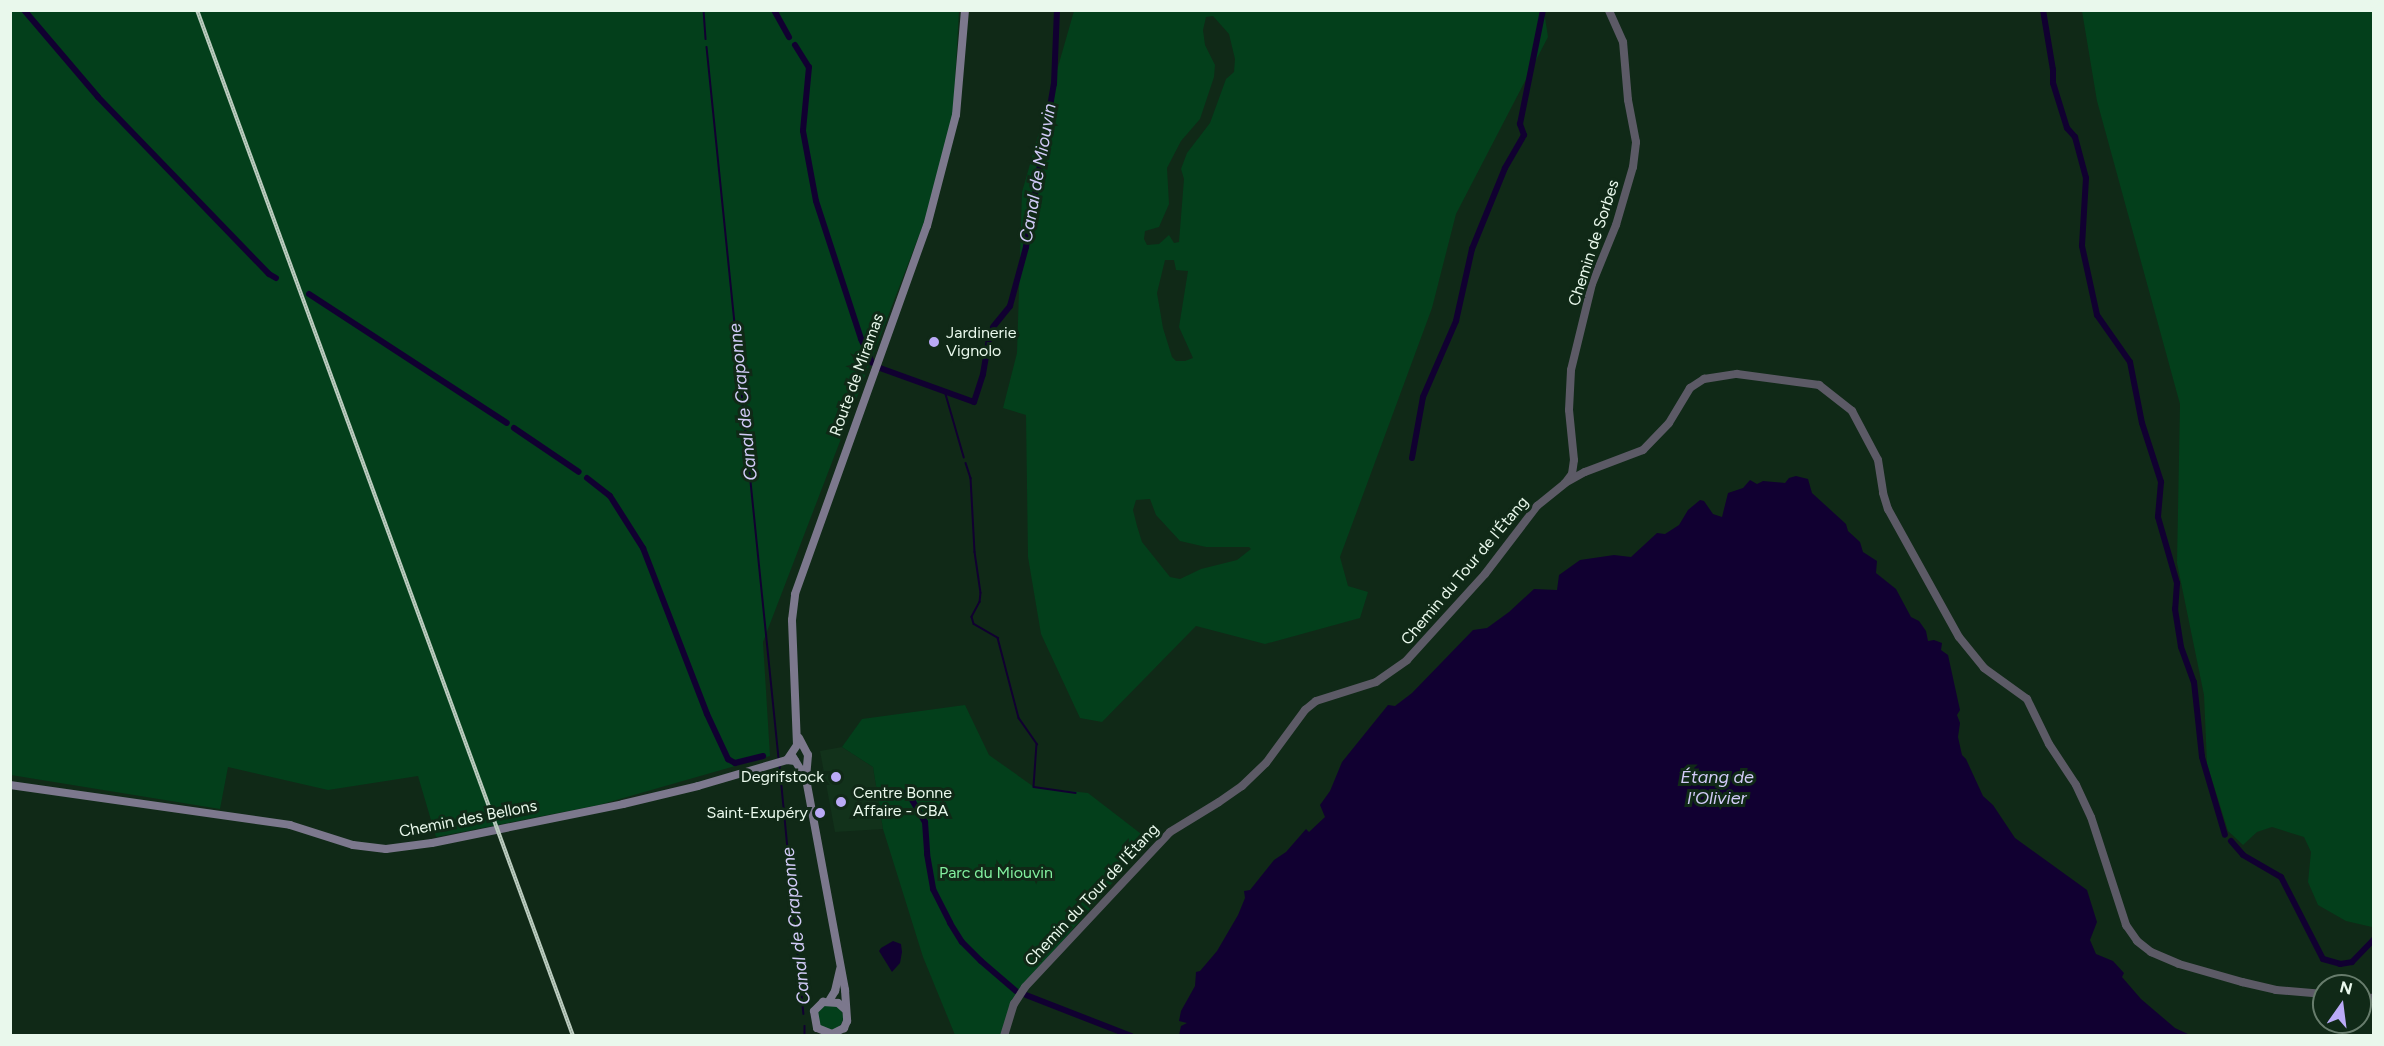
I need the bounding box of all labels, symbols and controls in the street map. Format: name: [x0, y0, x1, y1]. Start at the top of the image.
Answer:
water label: Canal de Miouvin: [1015, 102, 1061, 244]
street label: Chemin de Sorbes: [1565, 177, 1623, 309]
street label: Route de Miramas: [826, 311, 888, 439]
water label: Canal de Craponne: [724, 322, 762, 482]
place label: Jardinerie Vignolo: [946, 323, 1016, 361]
marker: Jardinerie Vignolo: [927, 335, 941, 349]
street label: Chemin du Tour de l'Étang: [1397, 493, 1533, 649]
place label: Degrifstock: [741, 767, 824, 787]
water label: Étang de l'Olivier: [1680, 767, 1754, 810]
marker: Degrifstock: [829, 770, 843, 784]
place label: Centre Bonne Affaire - CBA: [853, 783, 952, 821]
marker: Centre Bonne Affaire - CBA: [834, 795, 848, 809]
street label: Chemin des Bellons: [397, 796, 539, 842]
place label: Saint-Exupéry: [707, 803, 808, 823]
marker: Saint-Exupéry: [813, 806, 827, 820]
street label: Chemin du Tour de l'Étang: [1021, 820, 1163, 970]
water label: Canal de Craponne: [777, 846, 815, 1006]
park label: Parc du Miouvin: [939, 863, 1053, 883]
north arrow: [2312, 974, 2372, 1034]
text: N: [2338, 977, 2354, 999]

